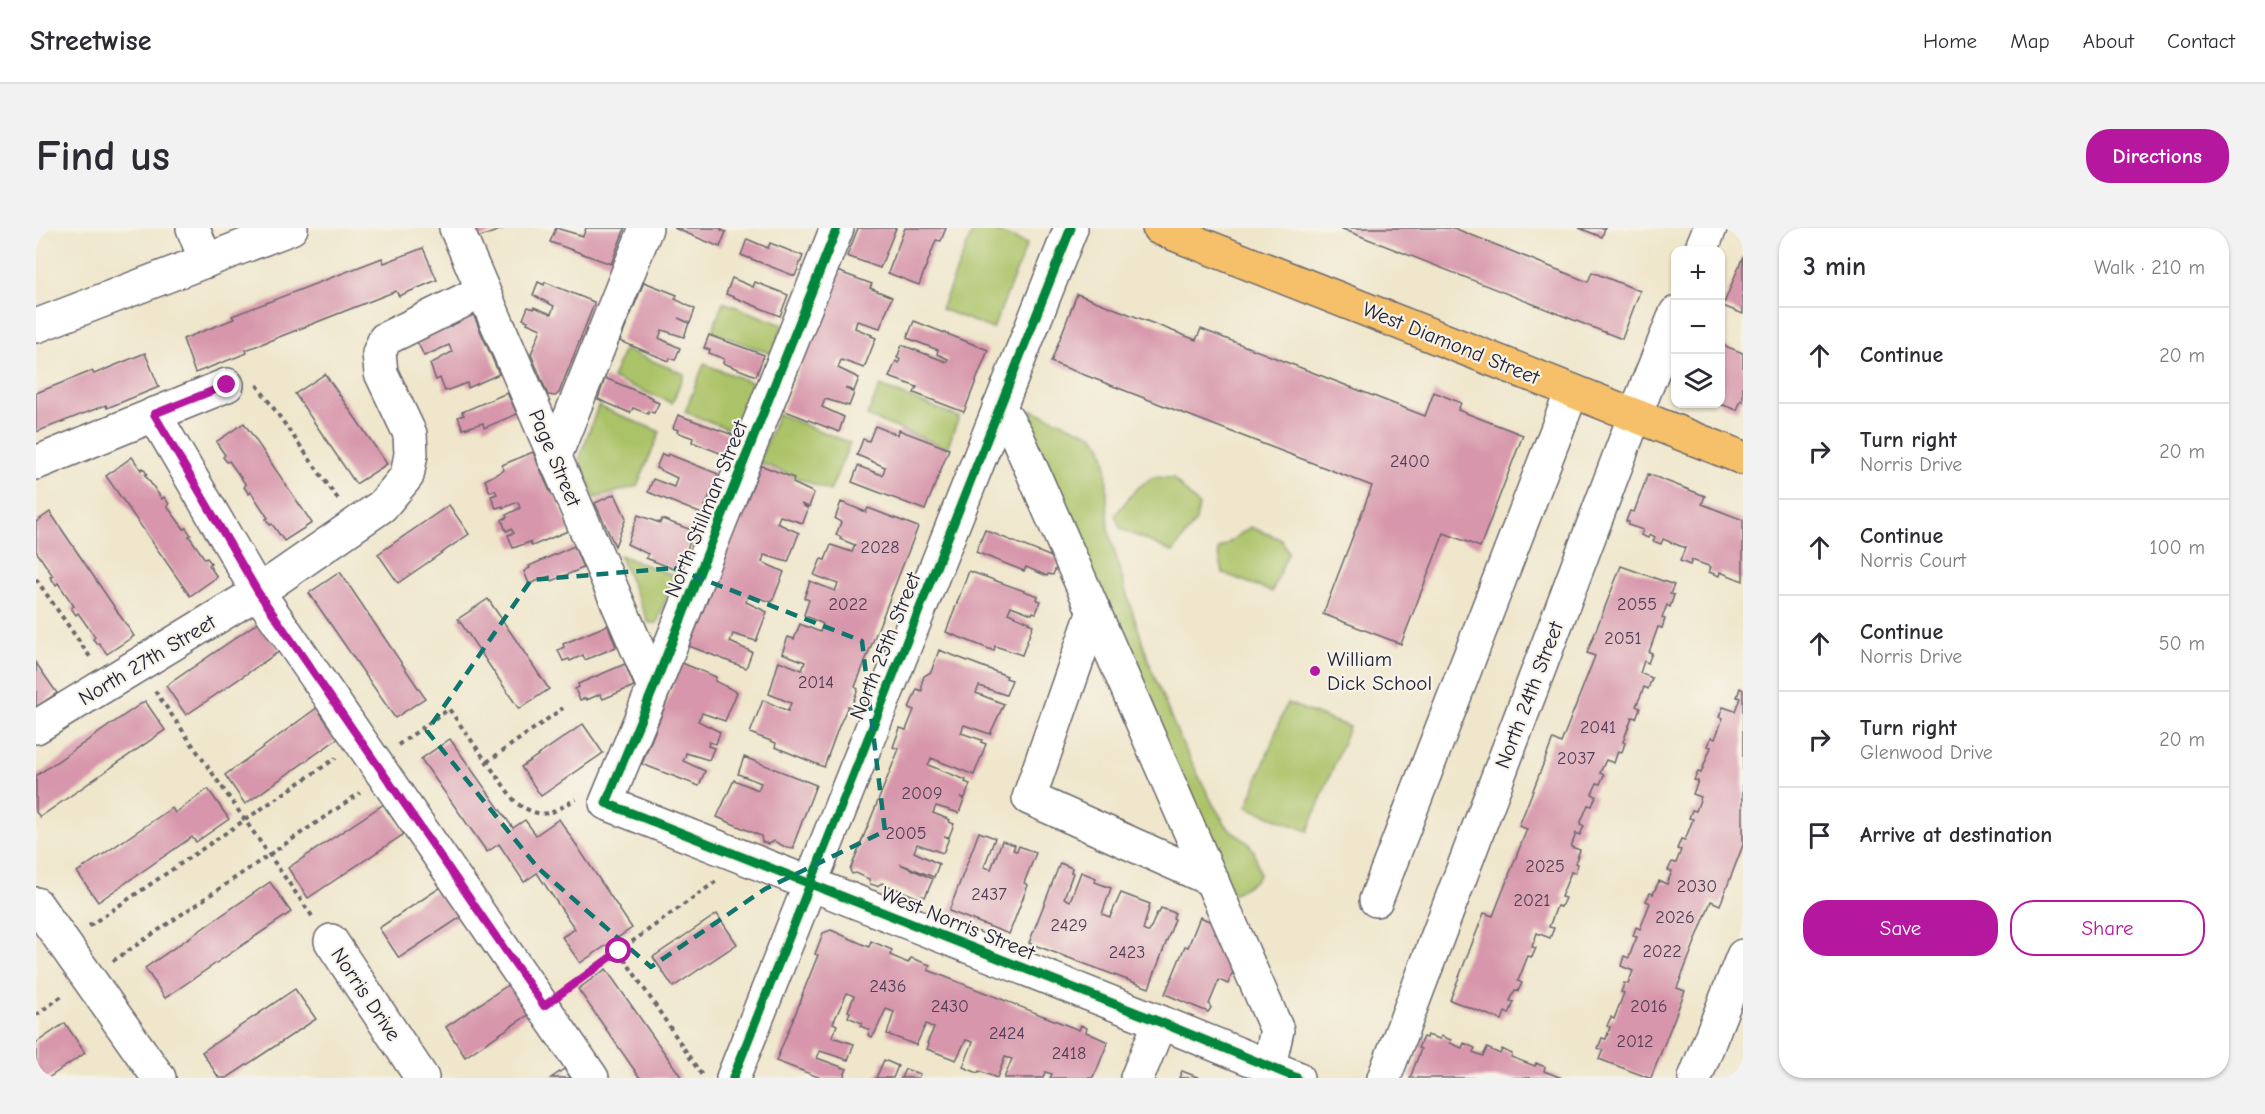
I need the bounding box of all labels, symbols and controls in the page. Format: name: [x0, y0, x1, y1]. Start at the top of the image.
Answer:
text: Streetwise: [30, 25, 151, 57]
text: Home: [1923, 29, 1977, 53]
text: Map: [2010, 29, 2050, 53]
text: About: [2083, 29, 2134, 53]
text: Contact: [2167, 29, 2235, 53]
button: Directions: [2086, 129, 2229, 183]
text: Find us: [36, 132, 170, 181]
map controls: [1671, 246, 1725, 408]
button: +: [1671, 246, 1725, 300]
text: 3 min: [1803, 252, 1866, 282]
text: Walk · 210 m: [2094, 256, 2205, 279]
street label: West Diamond Street: [1359, 297, 1544, 390]
button: −: [1671, 300, 1725, 354]
icon: ahead: [1803, 339, 1836, 372]
text: Continue: [1860, 342, 1943, 368]
text: 20 m: [2159, 344, 2205, 367]
button: layers: [1671, 354, 1725, 408]
route end: [213, 371, 239, 397]
street label: Page Street: [524, 406, 587, 511]
street label: North Stillman Street: [660, 416, 753, 601]
text: Turn right: [1860, 427, 1957, 453]
icon: right: [1803, 435, 1836, 468]
text: 20 m: [2159, 440, 2205, 463]
house number: 2400: [1390, 451, 1430, 472]
text: Norris Drive: [1860, 453, 1962, 476]
text: Continue: [1860, 523, 1943, 549]
icon: ahead: [1803, 531, 1836, 564]
text: 100 m: [2150, 536, 2205, 559]
house number: 2028: [860, 537, 900, 558]
text: Norris Court: [1860, 549, 1966, 572]
street label: North 25th Street: [845, 568, 926, 723]
house number: 2022: [828, 594, 868, 615]
house number: 2055: [1617, 594, 1657, 615]
street label: North 27th Street: [74, 609, 221, 710]
street label: North 24th Street: [1490, 617, 1568, 772]
text: Continue: [1860, 619, 1943, 645]
icon: ahead: [1803, 627, 1836, 660]
house number: 2051: [1604, 628, 1642, 649]
text: 50 m: [2159, 632, 2205, 655]
text: Norris Drive: [1860, 645, 1962, 668]
place label: William Dick School: [1327, 647, 1432, 695]
marker: William Dick School: [1308, 664, 1322, 678]
house number: 2014: [798, 672, 834, 693]
text: Turn right: [1860, 715, 1957, 741]
house number: 2041: [1580, 717, 1616, 738]
icon: right: [1803, 723, 1836, 756]
text: 20 m: [2159, 728, 2205, 751]
text: Glenwood Drive: [1860, 741, 1993, 764]
house number: 2037: [1557, 748, 1595, 769]
house number: 2009: [902, 783, 942, 804]
icon: arrive: [1803, 819, 1836, 852]
text: Arrive at destination: [1860, 822, 2052, 848]
house number: 2005: [885, 823, 927, 844]
house number: 2025: [1525, 856, 1565, 877]
house number: 2030: [1677, 876, 1717, 897]
street label: West Norris Street: [878, 881, 1039, 965]
house number: 2437: [971, 884, 1007, 905]
house number: 2021: [1514, 890, 1550, 911]
button: Save: [1803, 900, 1998, 956]
button: Share: [2010, 900, 2205, 956]
house number: 2026: [1655, 907, 1695, 928]
house number: 2429: [1050, 915, 1088, 936]
route start: [605, 937, 631, 963]
house number: 2022: [1642, 941, 1682, 962]
house number: 2423: [1109, 942, 1145, 963]
street label: Norris Drive: [326, 943, 406, 1045]
house number: 2436: [870, 976, 906, 997]
house number: 2430: [931, 996, 969, 1017]
house number: 2016: [1630, 996, 1668, 1017]
house number: 2424: [989, 1023, 1025, 1044]
house number: 2012: [1617, 1031, 1653, 1052]
house number: 2418: [1052, 1043, 1086, 1064]

